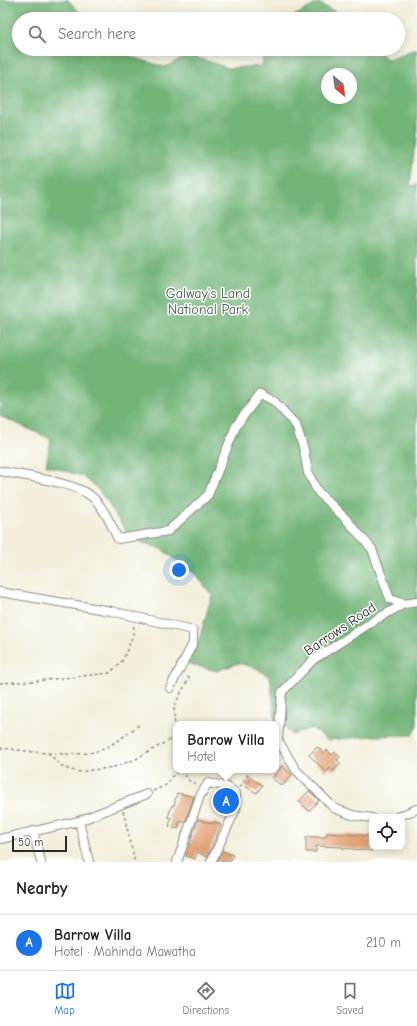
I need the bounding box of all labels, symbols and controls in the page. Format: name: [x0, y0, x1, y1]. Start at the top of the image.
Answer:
search box: [12, 12, 405, 56]
icon: search: [26, 23, 48, 45]
text: Search here: [58, 25, 136, 43]
north arrow: [321, 68, 357, 104]
park label: Galway's Land National Park: [166, 285, 250, 318]
your location: [169, 560, 189, 580]
street label: Barrows Road: [301, 599, 379, 659]
popup: [173, 721, 279, 773]
text: Barrow Villa: [187, 731, 265, 749]
text: Hotel: [187, 749, 216, 764]
pin: A: [213, 786, 239, 816]
map controls: [369, 814, 405, 850]
button: locate: [369, 814, 405, 850]
scale bar: [12, 834, 67, 853]
text: 50 m: [18, 836, 43, 849]
text: Nearby: [16, 879, 67, 898]
text: Barrow Villa: [54, 926, 131, 944]
text: A: [25, 935, 33, 950]
text: 210 m: [366, 935, 401, 950]
text: Hotel · Mahinda Mawatha: [54, 944, 196, 959]
tab: Map: [54, 980, 76, 1017]
tab: Directions: [183, 980, 229, 1017]
tab: Saved: [336, 980, 363, 1017]

